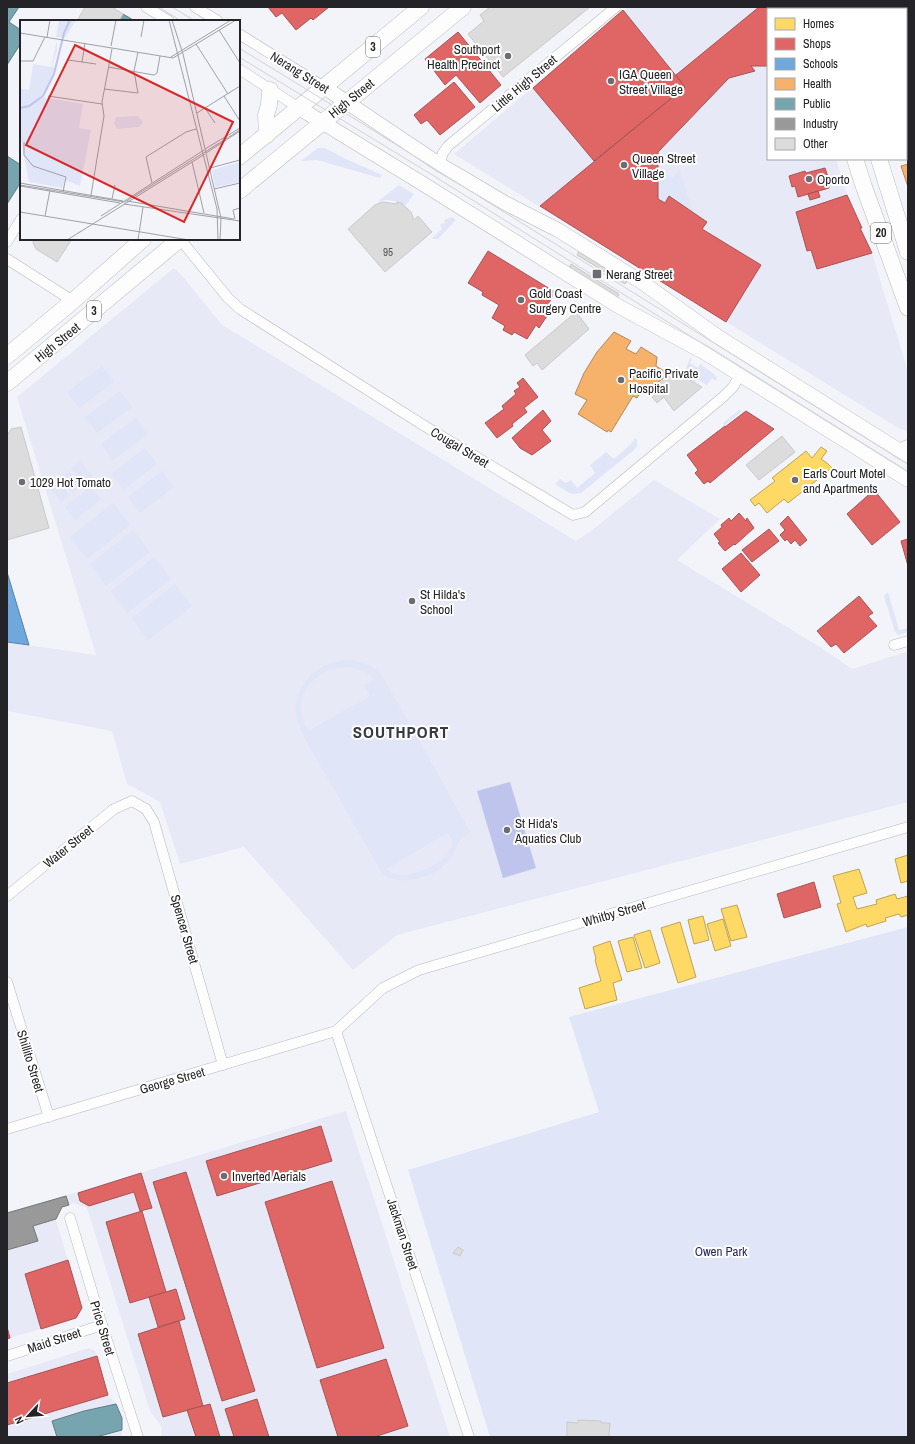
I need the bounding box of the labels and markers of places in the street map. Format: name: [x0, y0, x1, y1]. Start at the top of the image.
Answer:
place label: Southport Health Precinct: [427, 41, 500, 73]
marker: Southport Health Precinct: [503, 51, 513, 61]
place label: IGA Queen Street Village: [619, 66, 683, 98]
marker: IGA Queen Street Village: [606, 76, 616, 86]
place label: Queen Street Village: [632, 150, 695, 182]
marker: Queen Street Village: [619, 160, 629, 170]
place label: Oporto: [817, 171, 850, 188]
marker: Oporto: [804, 174, 814, 184]
place label: Nerang Street: [606, 266, 672, 283]
marker: Nerang Street: [591, 268, 603, 280]
place label: Gold Coast Surgery Centre: [529, 285, 601, 317]
marker: Gold Coast Surgery Centre: [516, 295, 526, 305]
place label: Pacific Private Hospital: [629, 365, 698, 397]
marker: Pacific Private Hospital: [616, 375, 626, 385]
place label: Earls Court Motel and Apartments: [803, 465, 885, 497]
place label: 1029 Hot Tomato: [30, 474, 111, 491]
marker: Earls Court Motel and Apartments: [790, 475, 800, 485]
marker: 1029 Hot Tomato: [17, 477, 27, 487]
place label: St Hilda's School: [420, 586, 465, 618]
marker: St Hilda's School: [407, 596, 417, 606]
place label: St Hida's Aquatics Club: [514, 815, 581, 847]
marker: St Hida's Aquatics Club: [502, 825, 512, 835]
place label: Inverted Aerials: [232, 1168, 306, 1185]
marker: Inverted Aerials: [219, 1171, 229, 1181]

